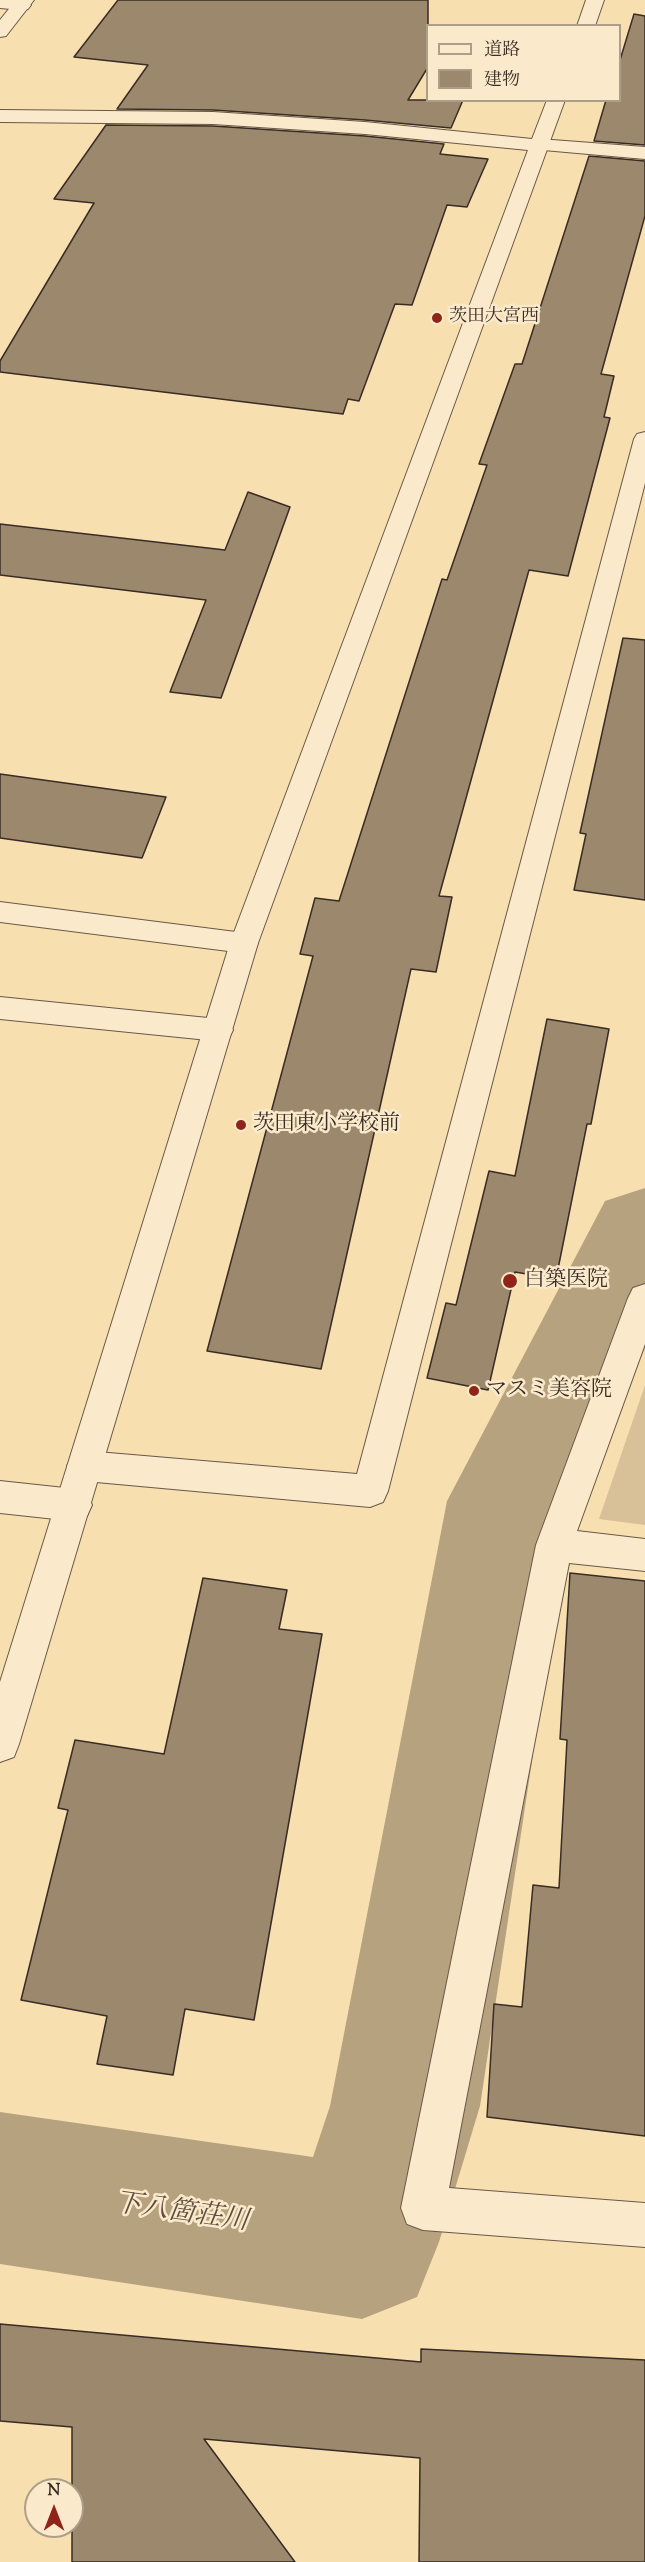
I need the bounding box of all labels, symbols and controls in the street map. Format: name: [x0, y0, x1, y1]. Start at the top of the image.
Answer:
legend: [426, 24, 621, 102]
text: 道路: [484, 38, 520, 64]
text: 建物: [484, 68, 520, 94]
place label: 茨田大宮西: [449, 307, 539, 329]
marker: 茨田大宮西: [430, 311, 444, 325]
place label: 茨田東小学校前: [253, 1112, 400, 1138]
marker: 茨田東小学校前: [234, 1118, 248, 1132]
place label: 白築医院: [524, 1268, 608, 1294]
marker: 白築医院: [501, 1272, 519, 1290]
place label: マスミ美容院: [486, 1378, 612, 1404]
marker: マスミ美容院: [467, 1384, 481, 1398]
water label: 下八箇荘川: [112, 2190, 250, 2240]
north arrow: [24, 2478, 84, 2538]
text: N: [48, 2480, 60, 2503]

